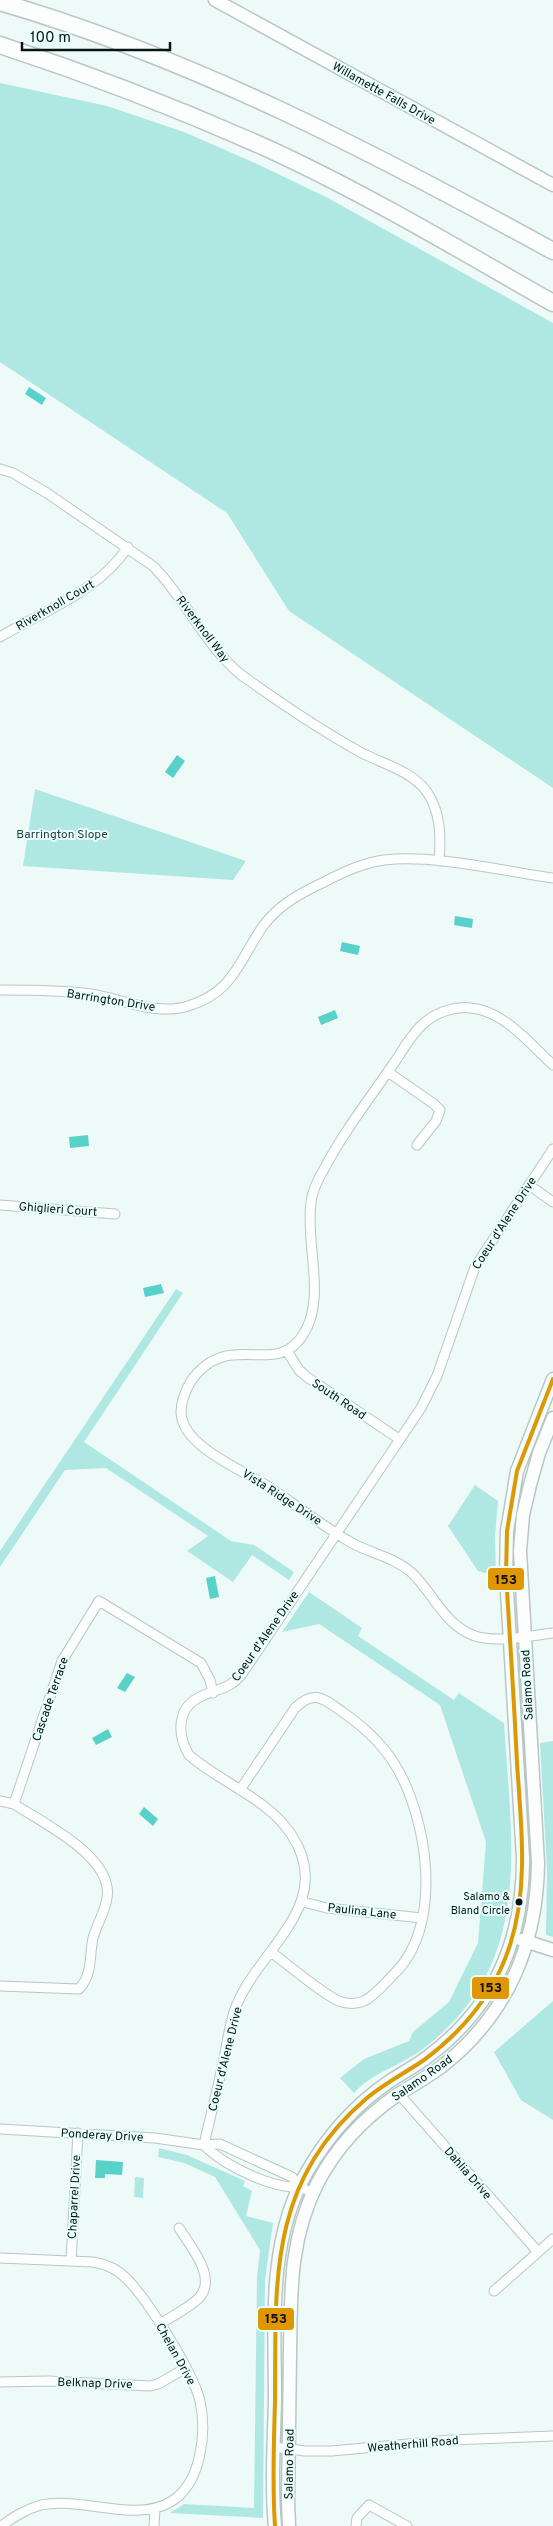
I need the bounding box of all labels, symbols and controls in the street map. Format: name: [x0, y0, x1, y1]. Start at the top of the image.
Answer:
scale bar: [22, 20, 170, 52]
text: 100 m: [30, 29, 71, 48]
street label: Willamette Falls Drive: [329, 59, 438, 129]
street label: Riverknoll Court: [13, 577, 98, 635]
street label: Riverknoll Way: [172, 593, 233, 666]
park label: Barrington Slope: [16, 827, 108, 843]
street label: Barrington Drive: [65, 986, 156, 1016]
street label: Coeur d'Alene Drive: [469, 1174, 541, 1273]
street label: Ghiglieri Court: [18, 1199, 98, 1221]
street label: South Road: [308, 1376, 369, 1424]
street label: Vista Ridge Drive: [238, 1466, 324, 1530]
line badge: 153: [487, 1567, 525, 1591]
text: 153: [495, 1572, 517, 1589]
street label: Coeur d'Alene Drive: [228, 1588, 303, 1685]
street label: Salamo Road: [518, 1649, 538, 1721]
street label: Cascade Terrace: [29, 1655, 73, 1744]
place label: Salamo & Bland Circle: [451, 1890, 511, 1918]
marker: Salamo & Bland Circle: [514, 1897, 524, 1907]
street label: Paulina Lane: [327, 1900, 397, 1924]
line badge: 153: [471, 1976, 510, 2000]
text: 153: [480, 1980, 502, 1997]
street label: Coeur d'Alene Drive: [205, 2005, 247, 2113]
street label: Salamo Road: [389, 2052, 456, 2106]
street label: Ponderay Drive: [60, 2126, 144, 2146]
street label: Dahlia Drive: [440, 2144, 495, 2203]
street label: Chaparrel Drive: [65, 2155, 85, 2240]
line badge: 153: [257, 2307, 295, 2331]
text: 153: [265, 2311, 287, 2328]
street label: Chelan Drive: [151, 2321, 199, 2388]
street label: Belknap Drive: [57, 2375, 133, 2393]
street label: Salamo Road: [281, 2429, 299, 2500]
street label: Weatherhill Road: [367, 2433, 459, 2457]

